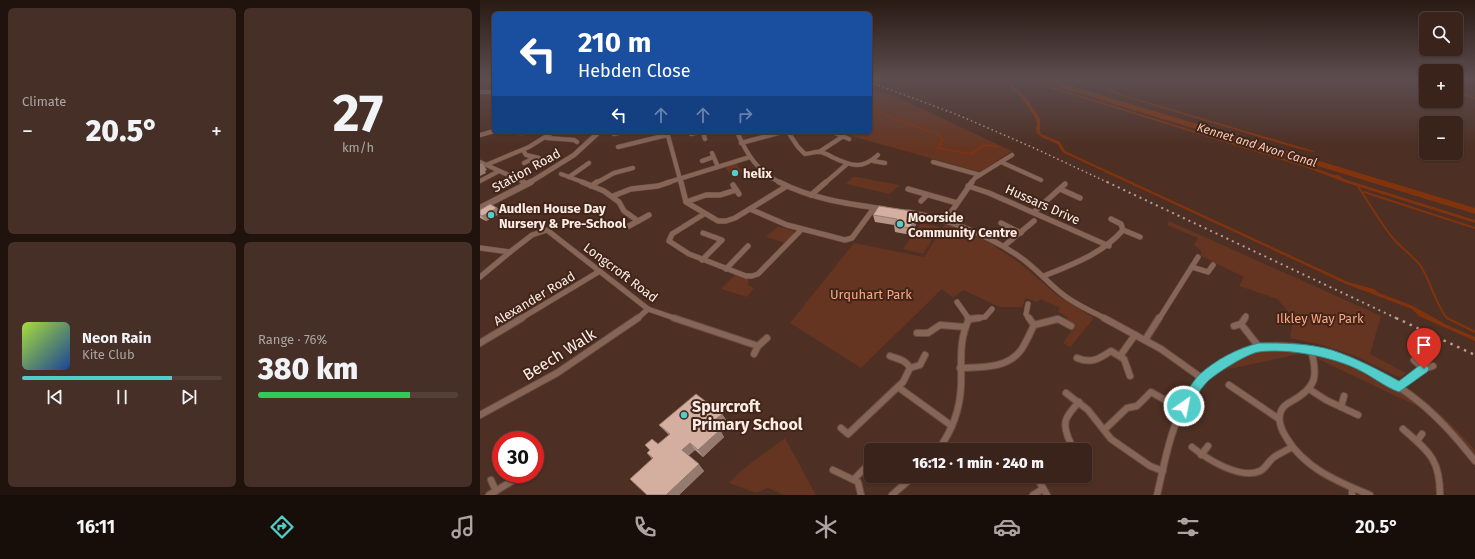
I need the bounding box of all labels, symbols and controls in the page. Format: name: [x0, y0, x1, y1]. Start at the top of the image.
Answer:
map controls: [1419, 12, 1463, 160]
button: search: [1419, 12, 1463, 56]
text: 210 m: [578, 26, 652, 59]
icon: left: [512, 28, 564, 80]
text: Hebden Close: [578, 60, 690, 82]
button: +: [1419, 64, 1463, 108]
text: 27: [333, 82, 383, 145]
text: Climate: [22, 94, 66, 109]
icon: left: [608, 104, 630, 126]
icon: ahead: [650, 104, 672, 126]
icon: ahead: [692, 104, 714, 126]
icon: right: [734, 104, 756, 126]
text: 20.5°: [86, 113, 158, 149]
button: −: [1419, 116, 1463, 160]
text: −: [22, 118, 33, 145]
text: +: [211, 118, 222, 145]
water label: Kennet and Avon Canal: [1195, 120, 1319, 170]
text: km/h: [342, 140, 374, 155]
street label: Station Road: [489, 146, 563, 195]
place label: helix: [743, 166, 772, 181]
marker: helix: [730, 168, 740, 178]
street label: Hussars Drive: [1003, 181, 1082, 228]
place label: Audlen House Day Nursery & Pre-School: [498, 201, 626, 231]
marker: Audlen House Day Nursery & Pre-School: [486, 210, 496, 220]
place label: Moorside Community Centre: [908, 210, 1017, 240]
marker: Moorside Community Centre: [895, 219, 905, 229]
street label: Longcroft Road: [581, 240, 661, 305]
street label: Alexander Road: [491, 268, 578, 329]
park label: Urquhart Park: [830, 287, 912, 302]
park label: Ilkley Way Park: [1276, 311, 1364, 326]
street label: Beech Walk: [519, 324, 600, 384]
pin: [1407, 328, 1441, 369]
text: Neon Rain: [82, 329, 151, 347]
text: Range · 76%: [258, 332, 327, 347]
icon: arrive: [1413, 334, 1435, 356]
text: Kite Club: [82, 347, 135, 362]
text: 380 km: [258, 351, 358, 387]
position arrow: [1163, 385, 1205, 427]
icon: previous: [44, 386, 66, 408]
icon: pause: [111, 386, 133, 408]
icon: next: [178, 386, 200, 408]
place label: Spurcroft Primary School: [692, 397, 803, 434]
marker: Spurcroft Primary School: [679, 410, 689, 420]
speed limit sign: 30: [492, 431, 544, 483]
text: 16:12 · 1 min · 240 m: [912, 454, 1044, 472]
icon: directions: [268, 513, 296, 541]
icon: music: [449, 513, 477, 541]
icon: phone: [631, 513, 659, 541]
icon: climate: [812, 513, 840, 541]
icon: car: [993, 513, 1021, 541]
icon: filters: [1174, 513, 1202, 541]
text: 16:11: [77, 516, 115, 538]
text: 20.5°: [1355, 516, 1398, 538]

